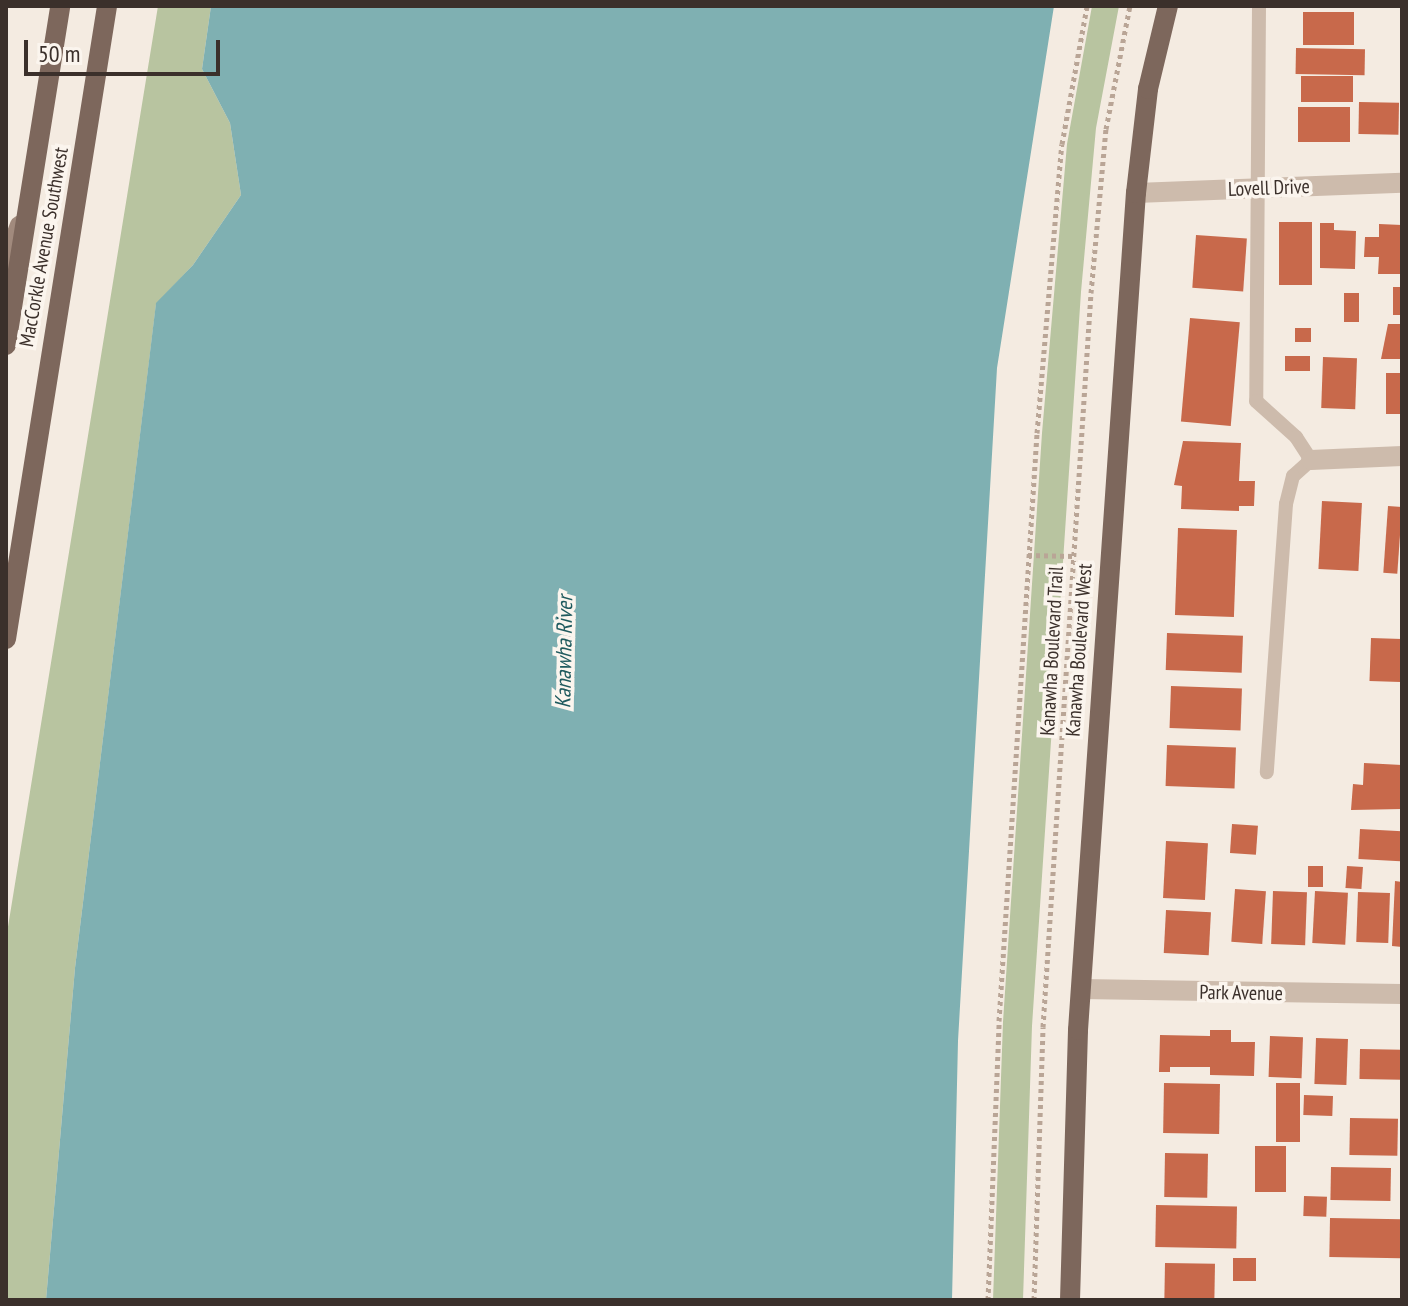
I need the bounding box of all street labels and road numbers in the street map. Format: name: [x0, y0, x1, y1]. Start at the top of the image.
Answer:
street label: MacCorkle Avenue Southwest: [15, 145, 73, 349]
street label: Lovell Drive: [1228, 175, 1310, 201]
street label: Kanawha Boulevard West: [1061, 562, 1097, 738]
street label: Kanawha Boulevard Trail: [1036, 565, 1068, 737]
street label: Park Avenue: [1199, 980, 1283, 1006]

